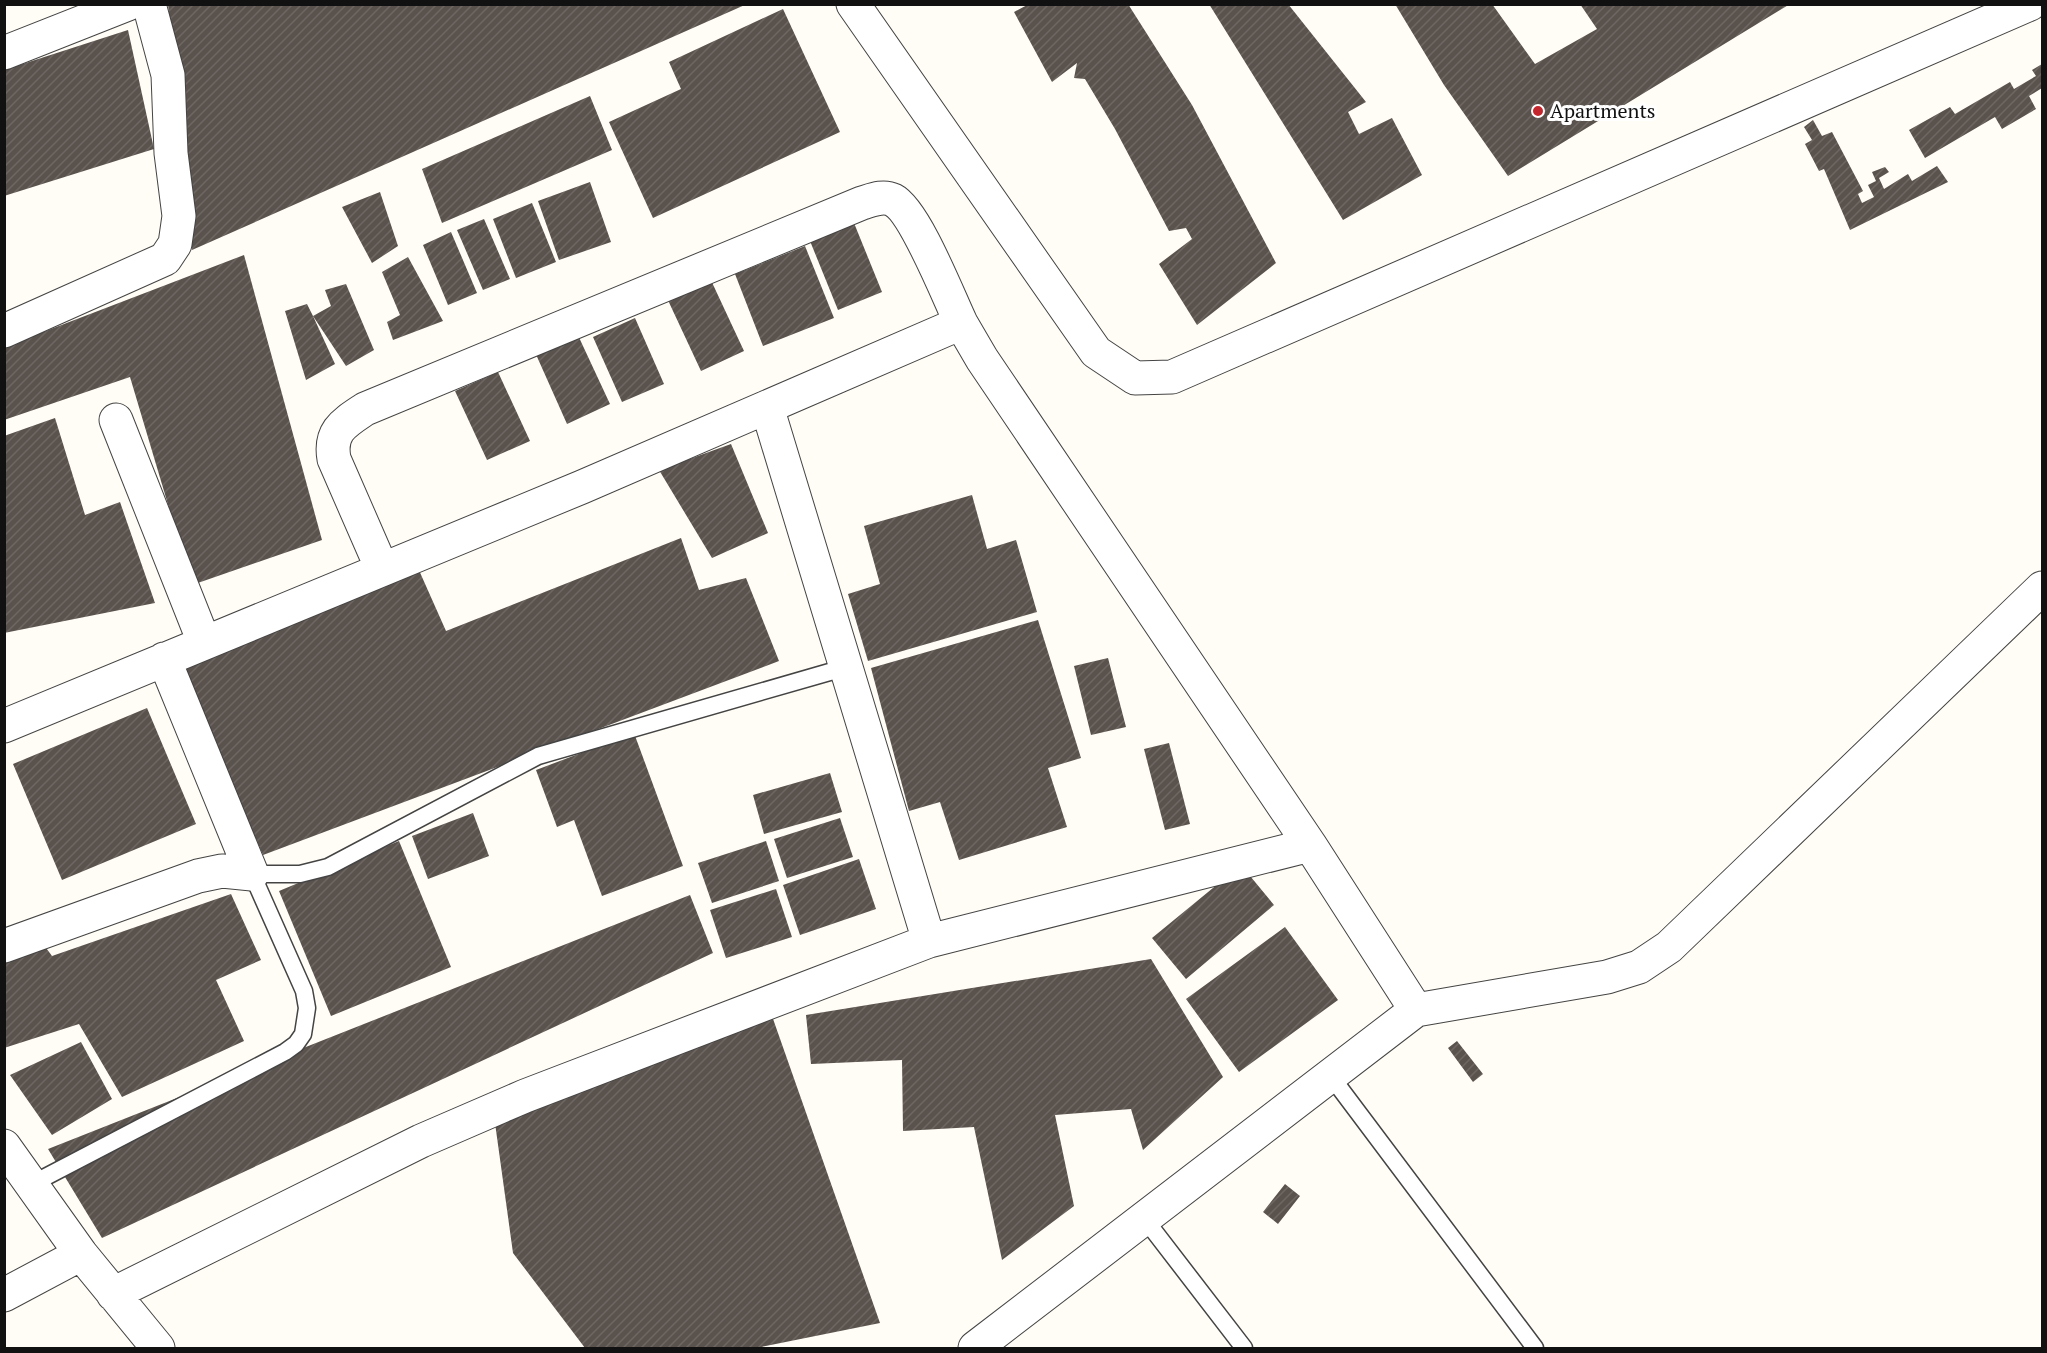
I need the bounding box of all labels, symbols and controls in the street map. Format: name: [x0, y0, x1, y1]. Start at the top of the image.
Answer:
place label: Apartments: [1550, 97, 1655, 124]
marker: Apartments: [1531, 104, 1545, 118]

